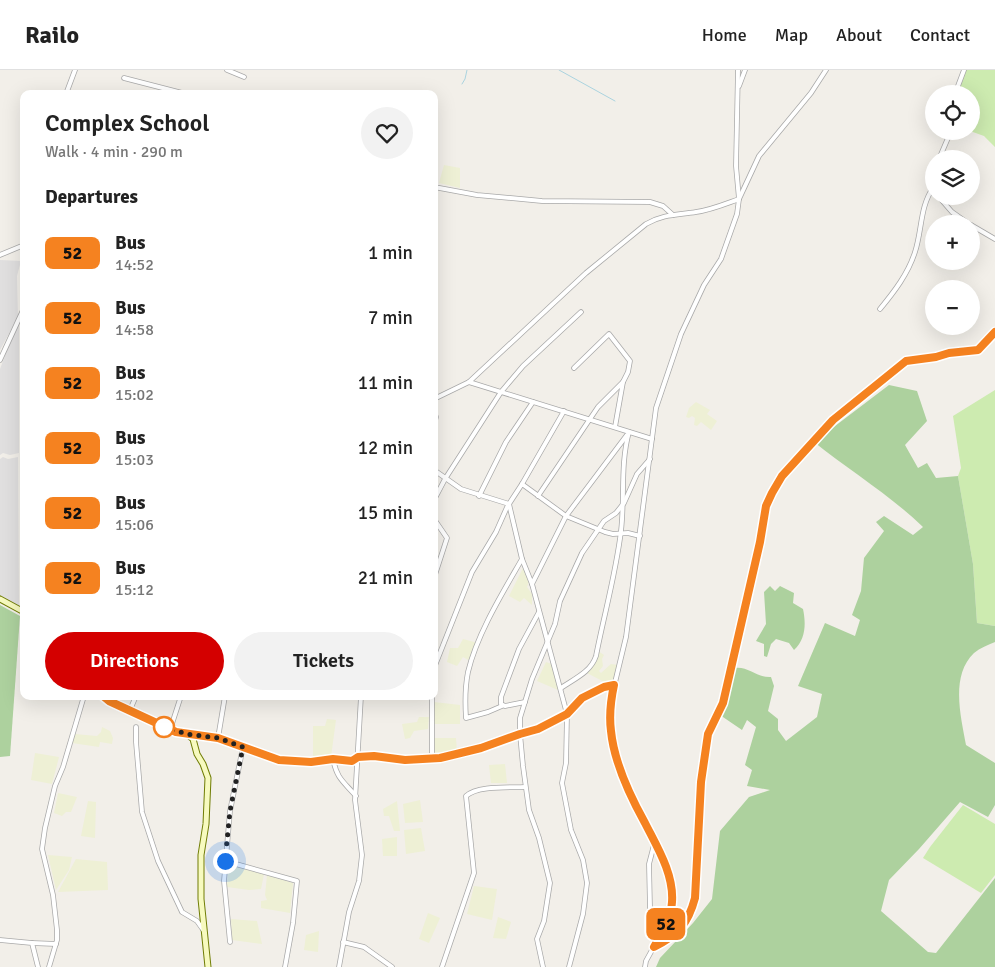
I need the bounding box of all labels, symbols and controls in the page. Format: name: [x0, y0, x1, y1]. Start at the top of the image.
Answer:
text: Railo: [25, 20, 79, 50]
text: Home: [702, 24, 747, 46]
text: Map: [775, 24, 808, 46]
text: About: [836, 24, 882, 46]
text: Contact: [910, 24, 970, 46]
map controls: [925, 85, 980, 335]
button: locate: [925, 85, 980, 140]
button: heart: [361, 107, 413, 159]
text: Complex School: [45, 108, 210, 138]
text: Walk · 4 min · 290 m: [45, 142, 183, 162]
button: layers: [925, 150, 980, 205]
text: Departures: [45, 185, 138, 209]
button: +: [925, 215, 980, 270]
text: Bus: [115, 231, 146, 255]
text: 1 min: [368, 241, 413, 265]
text: 52: [63, 242, 82, 264]
text: 14:52: [115, 255, 154, 275]
button: −: [925, 280, 980, 335]
text: Bus: [115, 296, 146, 320]
text: 7 min: [368, 306, 413, 330]
text: 52: [63, 307, 82, 329]
text: 14:58: [115, 320, 154, 340]
text: Bus: [115, 361, 146, 385]
text: 11 min: [358, 371, 413, 395]
text: 52: [63, 372, 82, 394]
text: 15:02: [115, 385, 154, 405]
text: Bus: [115, 426, 146, 450]
text: 12 min: [358, 436, 413, 460]
text: 52: [63, 437, 82, 459]
text: 15:03: [115, 450, 154, 470]
text: Bus: [115, 491, 146, 515]
text: 15 min: [358, 501, 413, 525]
text: 52: [63, 502, 82, 524]
text: 15:06: [115, 515, 154, 535]
text: Bus: [115, 556, 146, 580]
text: 21 min: [358, 566, 413, 590]
text: 52: [63, 567, 82, 589]
text: 15:12: [115, 580, 154, 600]
button: Directions: [45, 632, 224, 690]
button: Tickets: [234, 632, 413, 690]
unlabelled marker: [153, 716, 175, 738]
your location: [213, 849, 238, 874]
line badge: 52: [644, 908, 688, 940]
text: 52: [656, 913, 676, 935]

